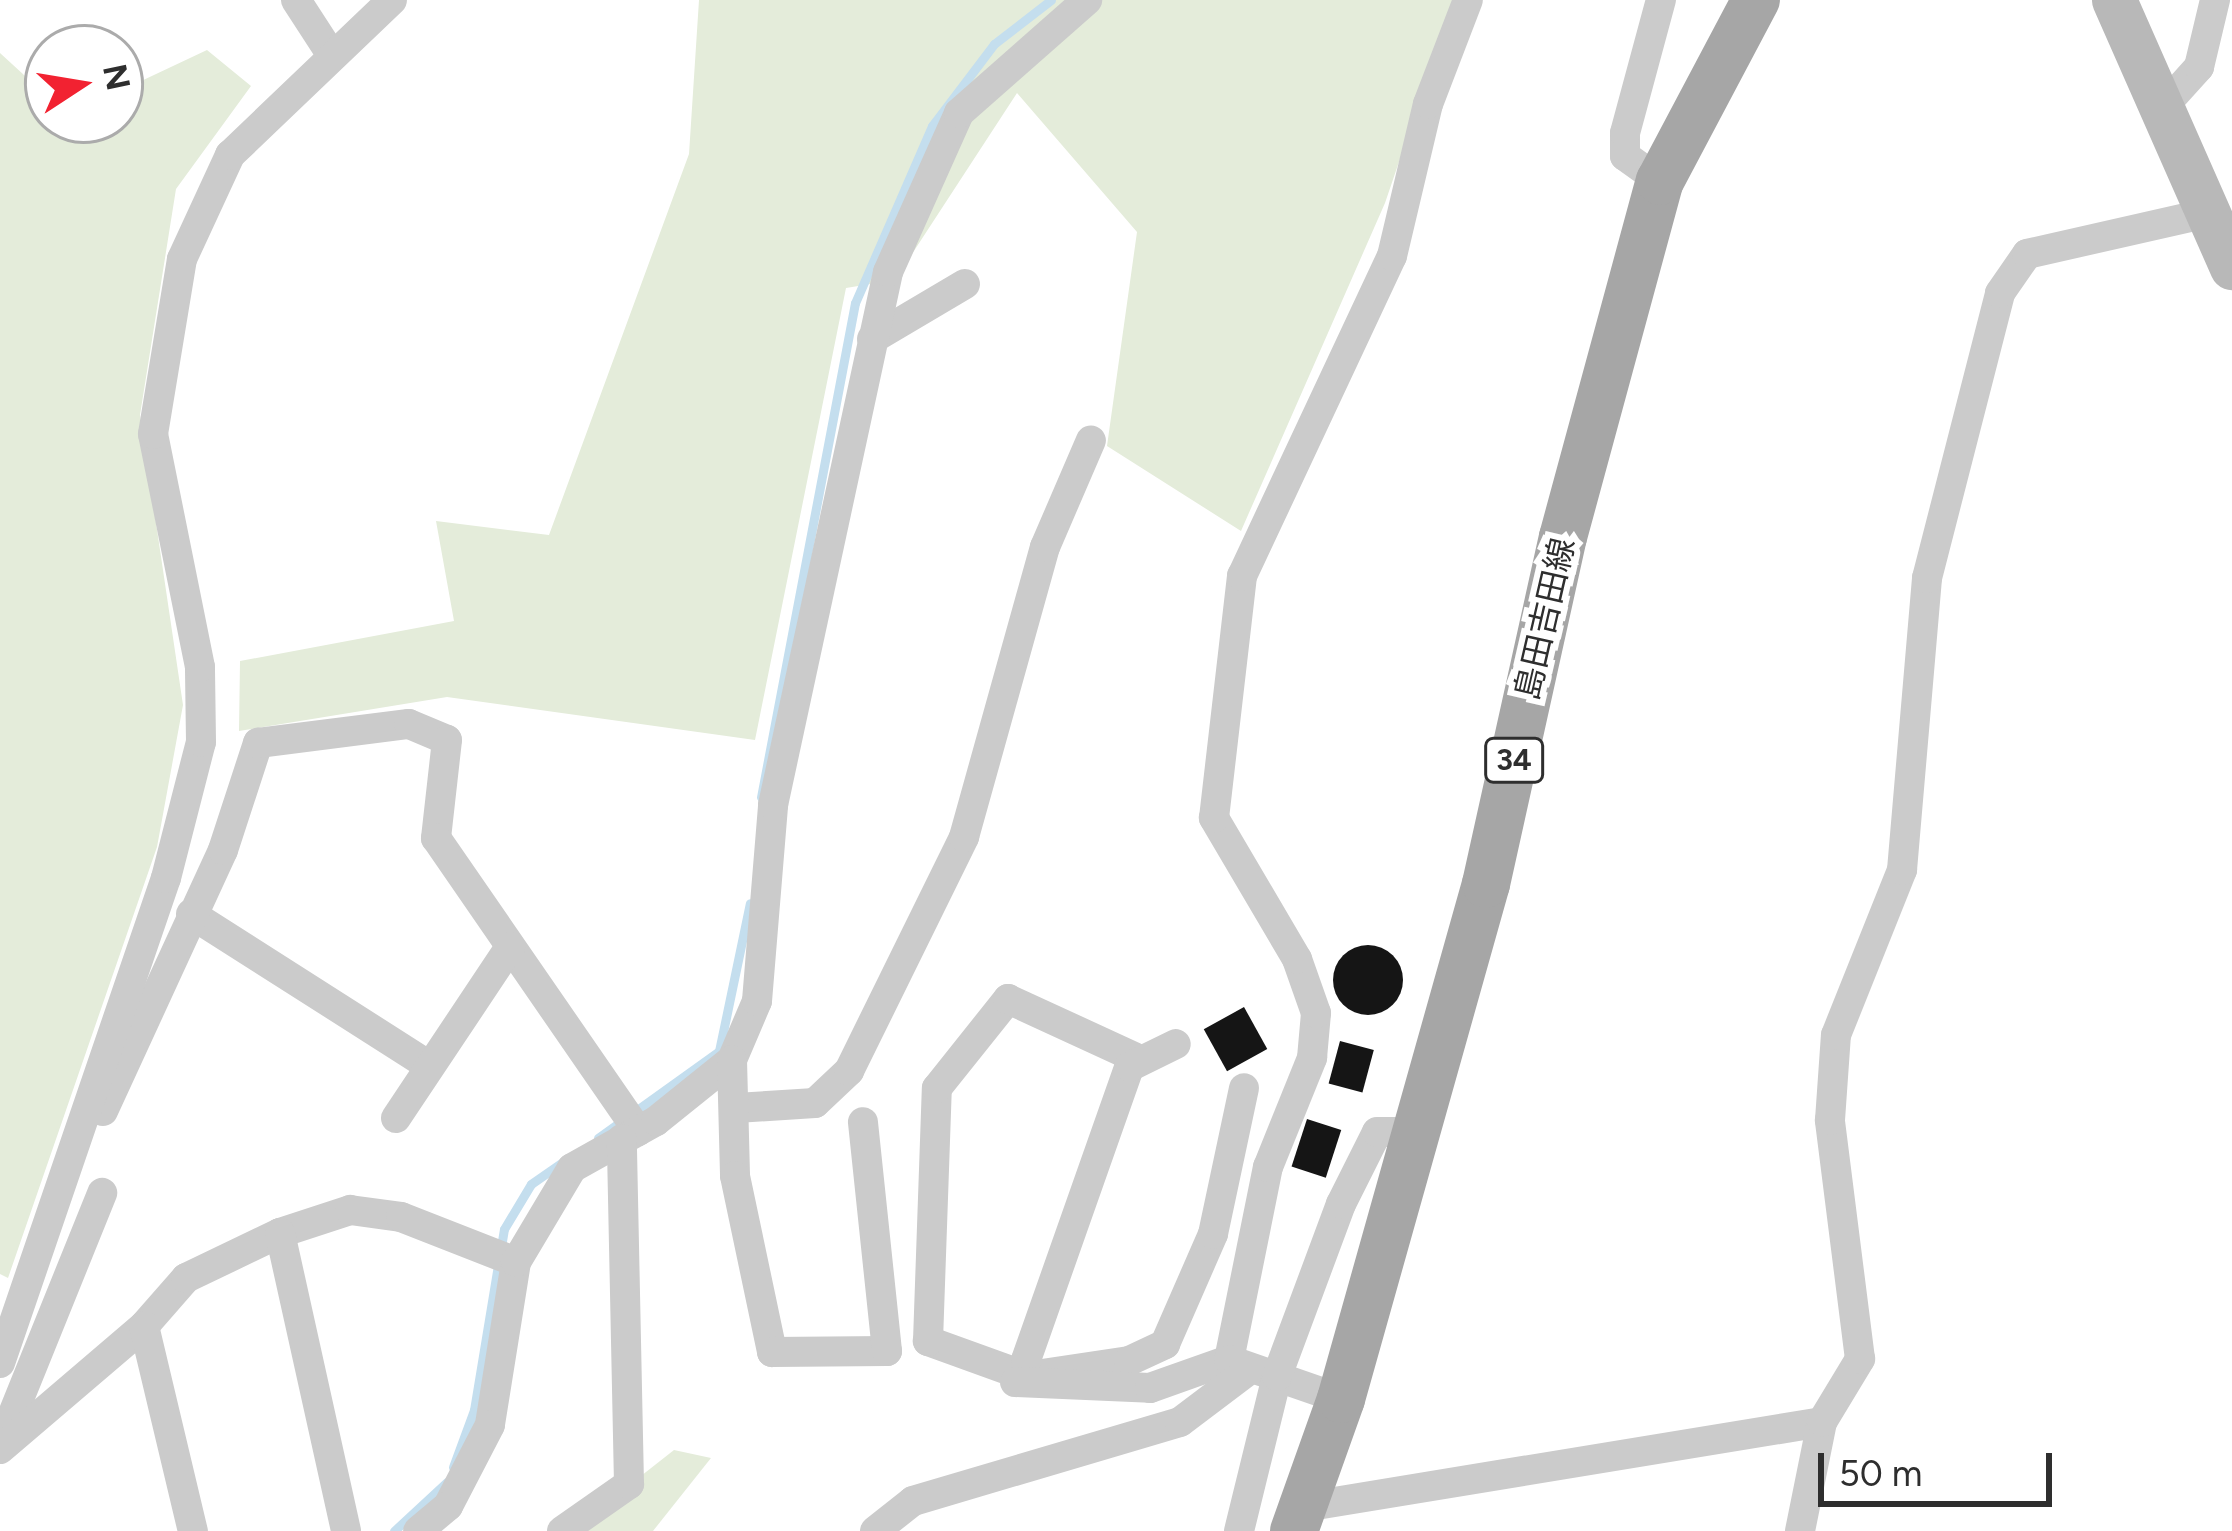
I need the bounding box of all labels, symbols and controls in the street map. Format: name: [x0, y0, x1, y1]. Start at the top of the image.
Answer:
north arrow: [24, 24, 144, 144]
text: N: [95, 60, 138, 94]
street label: 島田吉田線: [1507, 534, 1583, 704]
road number: 34: [1484, 736, 1544, 784]
scale bar: [1824, 1429, 2058, 1503]
text: 50 m: [1839, 1452, 1922, 1495]

